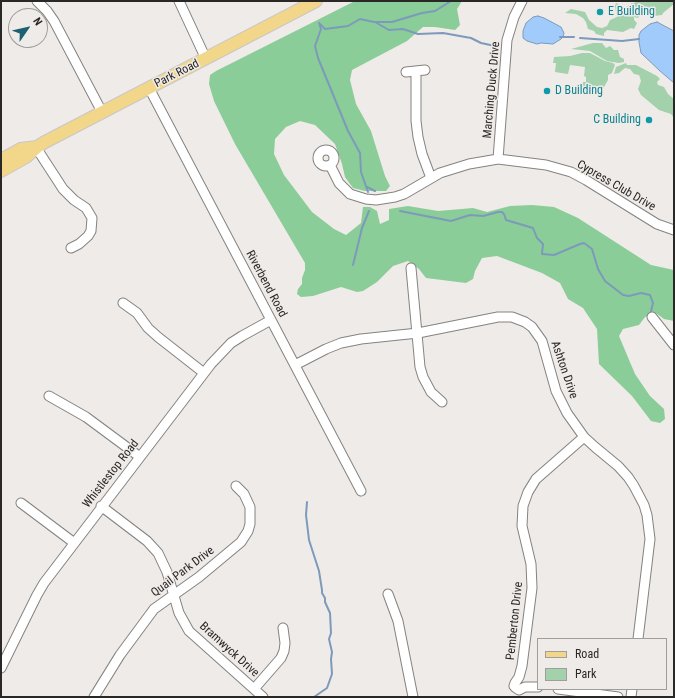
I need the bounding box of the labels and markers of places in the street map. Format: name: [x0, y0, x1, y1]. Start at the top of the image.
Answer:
place label: E Building: [608, 5, 655, 19]
marker: E Building: [595, 7, 605, 17]
place label: D Building: [555, 84, 603, 98]
marker: D Building: [542, 86, 552, 96]
place label: C Building: [593, 113, 641, 127]
marker: C Building: [644, 115, 654, 125]

